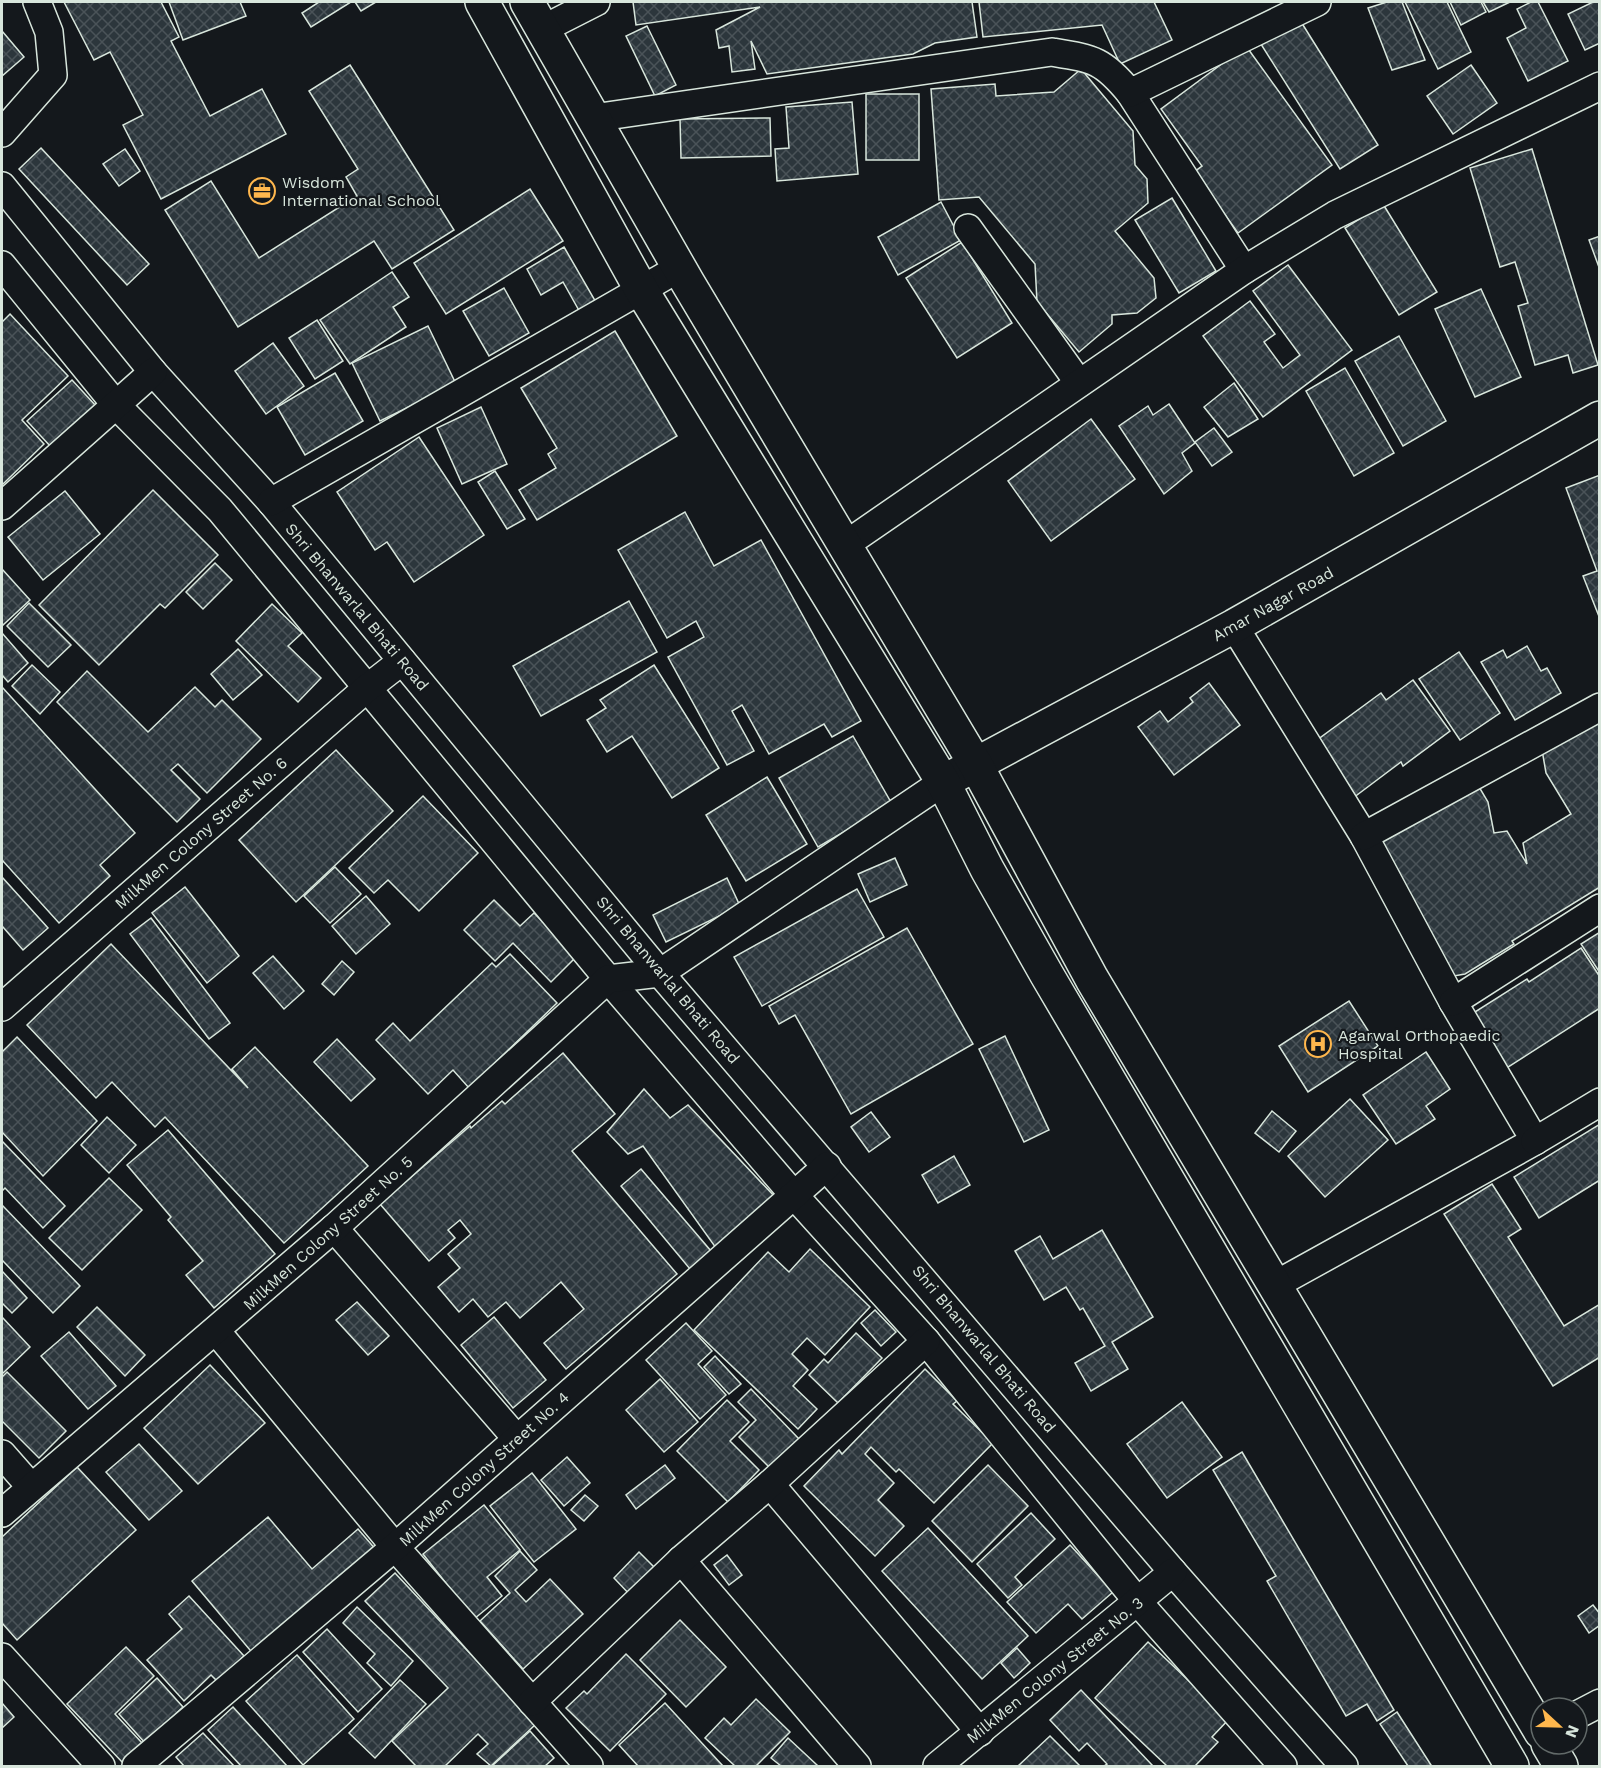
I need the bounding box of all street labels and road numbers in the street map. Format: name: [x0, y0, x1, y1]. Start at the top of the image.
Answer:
street label: Shri Bhanwarlal Bhati Road: [281, 519, 433, 695]
street label: Amar Nagar Road: [1209, 563, 1337, 645]
street label: MilkMen Colony Street No. 6: [111, 753, 291, 913]
street label: Shri Bhanwarlal Bhati Road: [592, 892, 744, 1068]
street label: MilkMen Colony Street No. 5: [239, 1152, 417, 1314]
street label: Shri Bhanwarlal Bhati Road: [908, 1261, 1060, 1437]
street label: MilkMen Colony Street No. 4: [395, 1387, 573, 1550]
street label: MilkMen Colony Street No. 3: [963, 1593, 1147, 1747]

